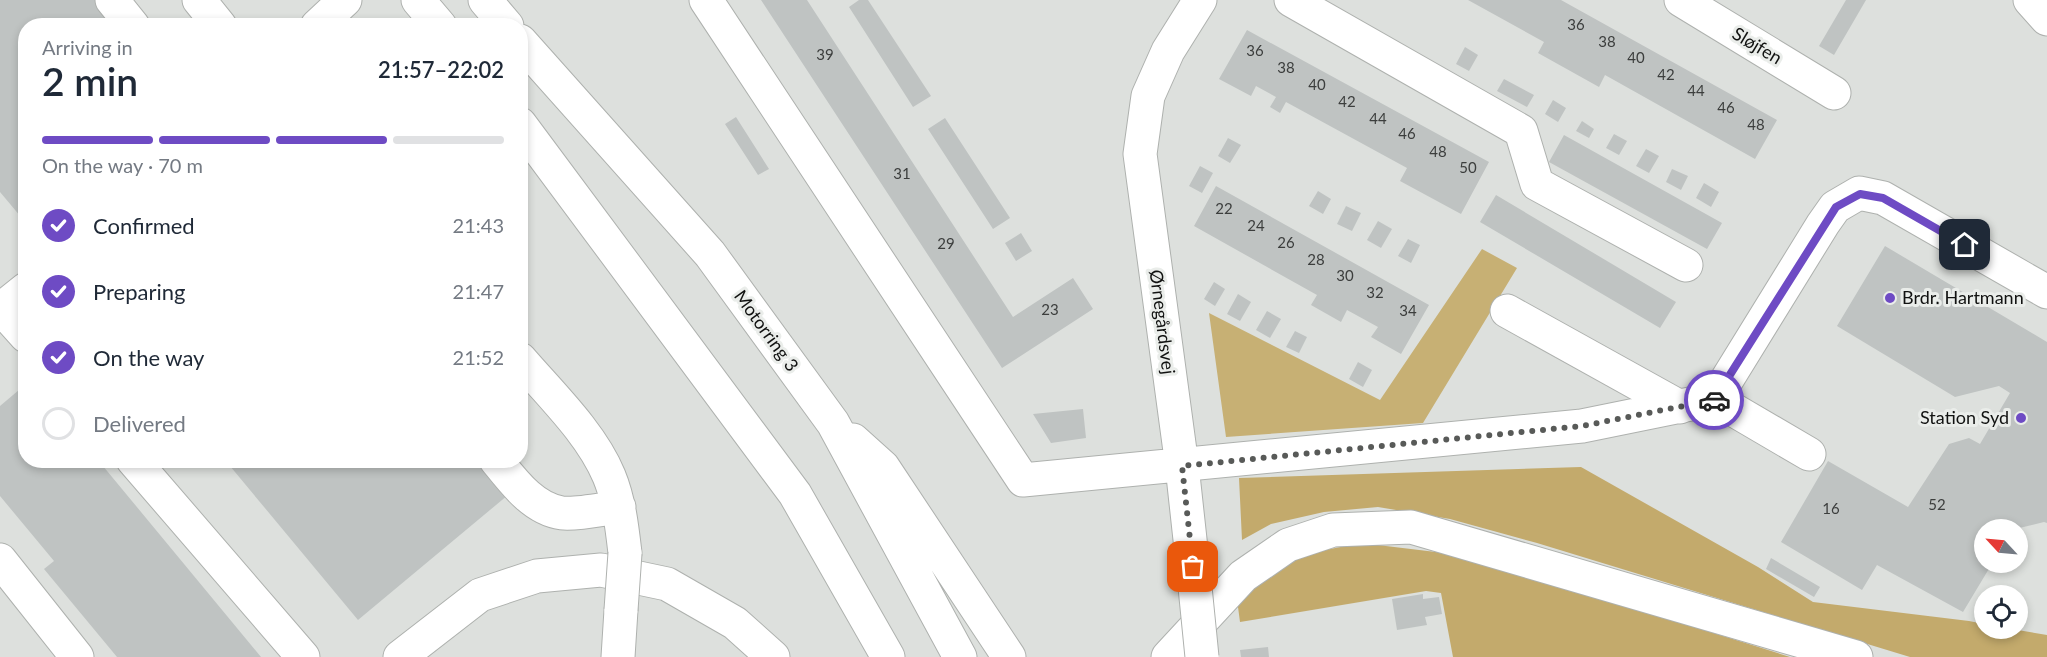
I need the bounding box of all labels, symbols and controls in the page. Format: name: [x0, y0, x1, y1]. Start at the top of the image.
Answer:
house number: 36: [1567, 15, 1585, 33]
street label: Sløjfen: [1729, 22, 1786, 68]
house number: 38: [1598, 32, 1616, 50]
text: Arriving in: [42, 35, 133, 59]
house number: 36: [1246, 41, 1264, 59]
house number: 39: [816, 45, 834, 63]
house number: 40: [1627, 48, 1645, 66]
text: 21:57–22:02: [378, 56, 504, 83]
text: 2 min: [42, 58, 138, 104]
house number: 38: [1277, 58, 1295, 76]
house number: 42: [1657, 65, 1675, 83]
house number: 40: [1308, 75, 1326, 93]
house number: 44: [1687, 81, 1705, 99]
house number: 42: [1338, 92, 1356, 110]
house number: 46: [1717, 98, 1735, 116]
house number: 44: [1369, 109, 1387, 127]
house number: 48: [1747, 115, 1765, 133]
house number: 46: [1398, 124, 1416, 142]
house number: 48: [1429, 142, 1447, 160]
text: On the way · 70 m: [42, 153, 203, 177]
house number: 50: [1459, 158, 1477, 176]
house number: 31: [893, 164, 911, 182]
house number: 22: [1215, 199, 1233, 217]
icon: check: [42, 209, 75, 242]
text: Confirmed: [93, 212, 195, 239]
text: 21:43: [453, 213, 504, 237]
house number: 24: [1247, 216, 1265, 234]
pin: [1939, 219, 1990, 270]
icon: home: [1948, 228, 1981, 261]
house number: 26: [1277, 233, 1295, 251]
house number: 29: [937, 234, 955, 252]
house number: 28: [1307, 250, 1325, 268]
house number: 30: [1336, 266, 1354, 284]
street label: Ørnegårdsvej: [1146, 268, 1180, 376]
icon: check: [42, 275, 75, 308]
text: Preparing: [93, 278, 185, 305]
text: 21:47: [453, 279, 504, 303]
house number: 32: [1366, 283, 1384, 301]
street label: Motorring 3: [730, 286, 804, 375]
place label: Brdr. Hartmann: [1902, 286, 2024, 308]
marker: Brdr. Hartmann: [1883, 291, 1897, 305]
house number: 23: [1041, 300, 1059, 318]
house number: 34: [1399, 301, 1417, 319]
icon: check: [42, 341, 75, 374]
text: On the way: [93, 344, 204, 371]
text: 21:52: [453, 345, 504, 369]
courier: [1684, 370, 1744, 430]
icon: car: [1698, 384, 1731, 417]
place label: Station Syd: [1920, 406, 2009, 428]
text: Delivered: [93, 410, 186, 437]
marker: Station Syd: [2014, 411, 2028, 425]
house number: 52: [1928, 495, 1946, 513]
house number: 16: [1822, 499, 1840, 517]
north arrow: [1974, 519, 2028, 573]
map controls: [1974, 519, 2028, 639]
pin: [1167, 541, 1218, 592]
icon: bag: [1176, 550, 1209, 583]
button: locate: [1974, 585, 2028, 639]

